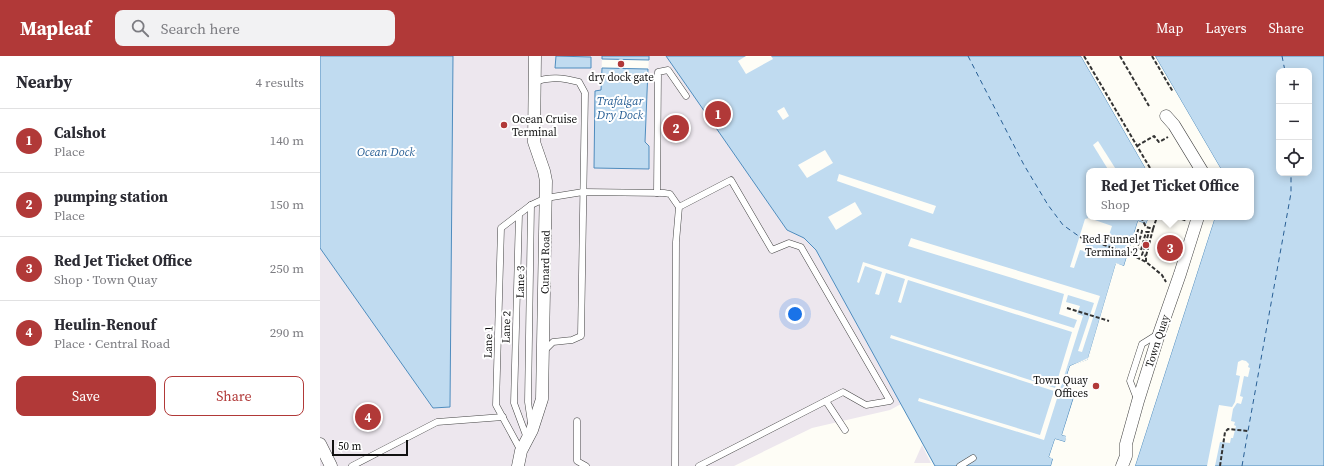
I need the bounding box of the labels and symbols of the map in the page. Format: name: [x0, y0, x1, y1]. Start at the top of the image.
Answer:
marker: dry dock gate: [616, 59, 626, 69]
place label: dry dock gate: [588, 70, 654, 85]
water label: Trafalgar Dry Dock: [596, 93, 644, 123]
pin: 1: [705, 99, 731, 129]
place label: Ocean Cruise Terminal: [512, 112, 577, 140]
pin: 2: [663, 113, 689, 143]
marker: Ocean Cruise Terminal: [499, 120, 509, 130]
water label: Ocean Dock: [357, 144, 415, 160]
street label: Cunard Road: [537, 229, 554, 294]
place label: Red Funnel Terminal 2: [1082, 232, 1138, 260]
pin: 3: [1157, 233, 1183, 263]
marker: Red Funnel Terminal 2: [1141, 240, 1151, 250]
street label: Lane 3: [513, 265, 528, 298]
your location: [785, 304, 805, 324]
street label: Lane 2: [498, 310, 515, 343]
street label: Town Quay: [1142, 312, 1173, 370]
street label: Lane 1: [480, 326, 497, 358]
place label: Town Quay Offices: [1033, 373, 1088, 401]
marker: Town Quay Offices: [1091, 381, 1101, 391]
pin: 4: [355, 402, 381, 432]
scale bar: [332, 438, 408, 457]

